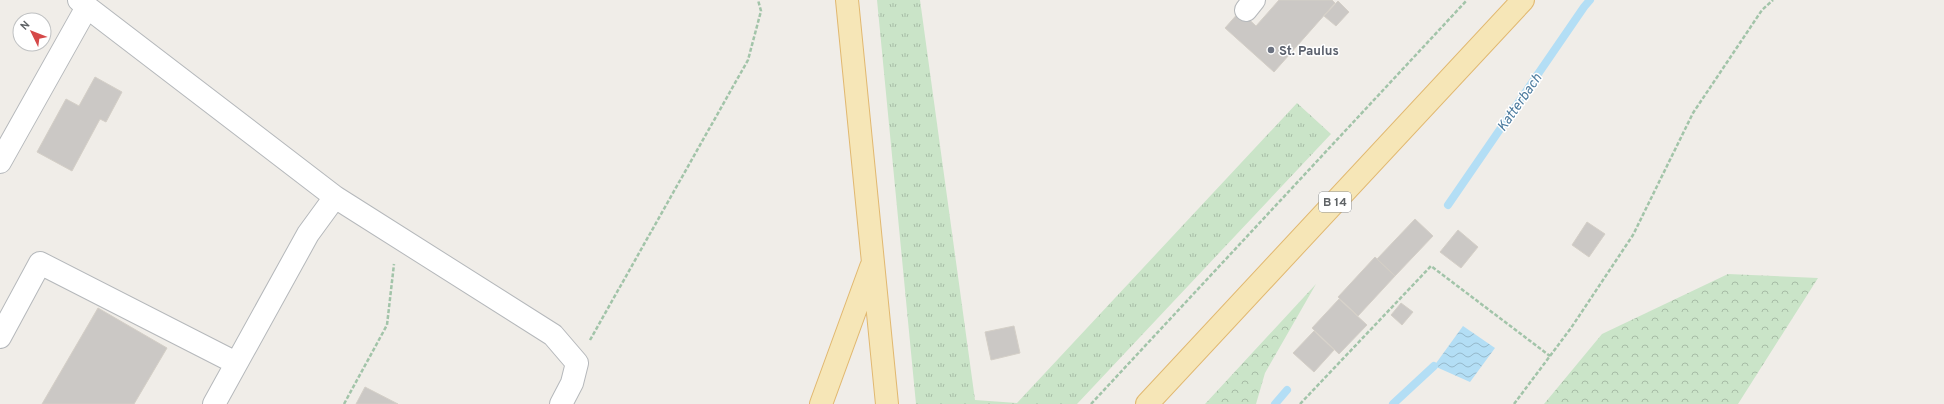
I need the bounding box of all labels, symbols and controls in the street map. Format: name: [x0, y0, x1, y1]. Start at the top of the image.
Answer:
north arrow: [12, 12, 52, 52]
text: N: [18, 18, 33, 34]
place label: St. Paulus: [1279, 44, 1339, 60]
marker: St. Paulus: [1266, 45, 1276, 55]
water label: Katterbach: [1494, 70, 1547, 135]
road number: B 14: [1319, 192, 1351, 212]

